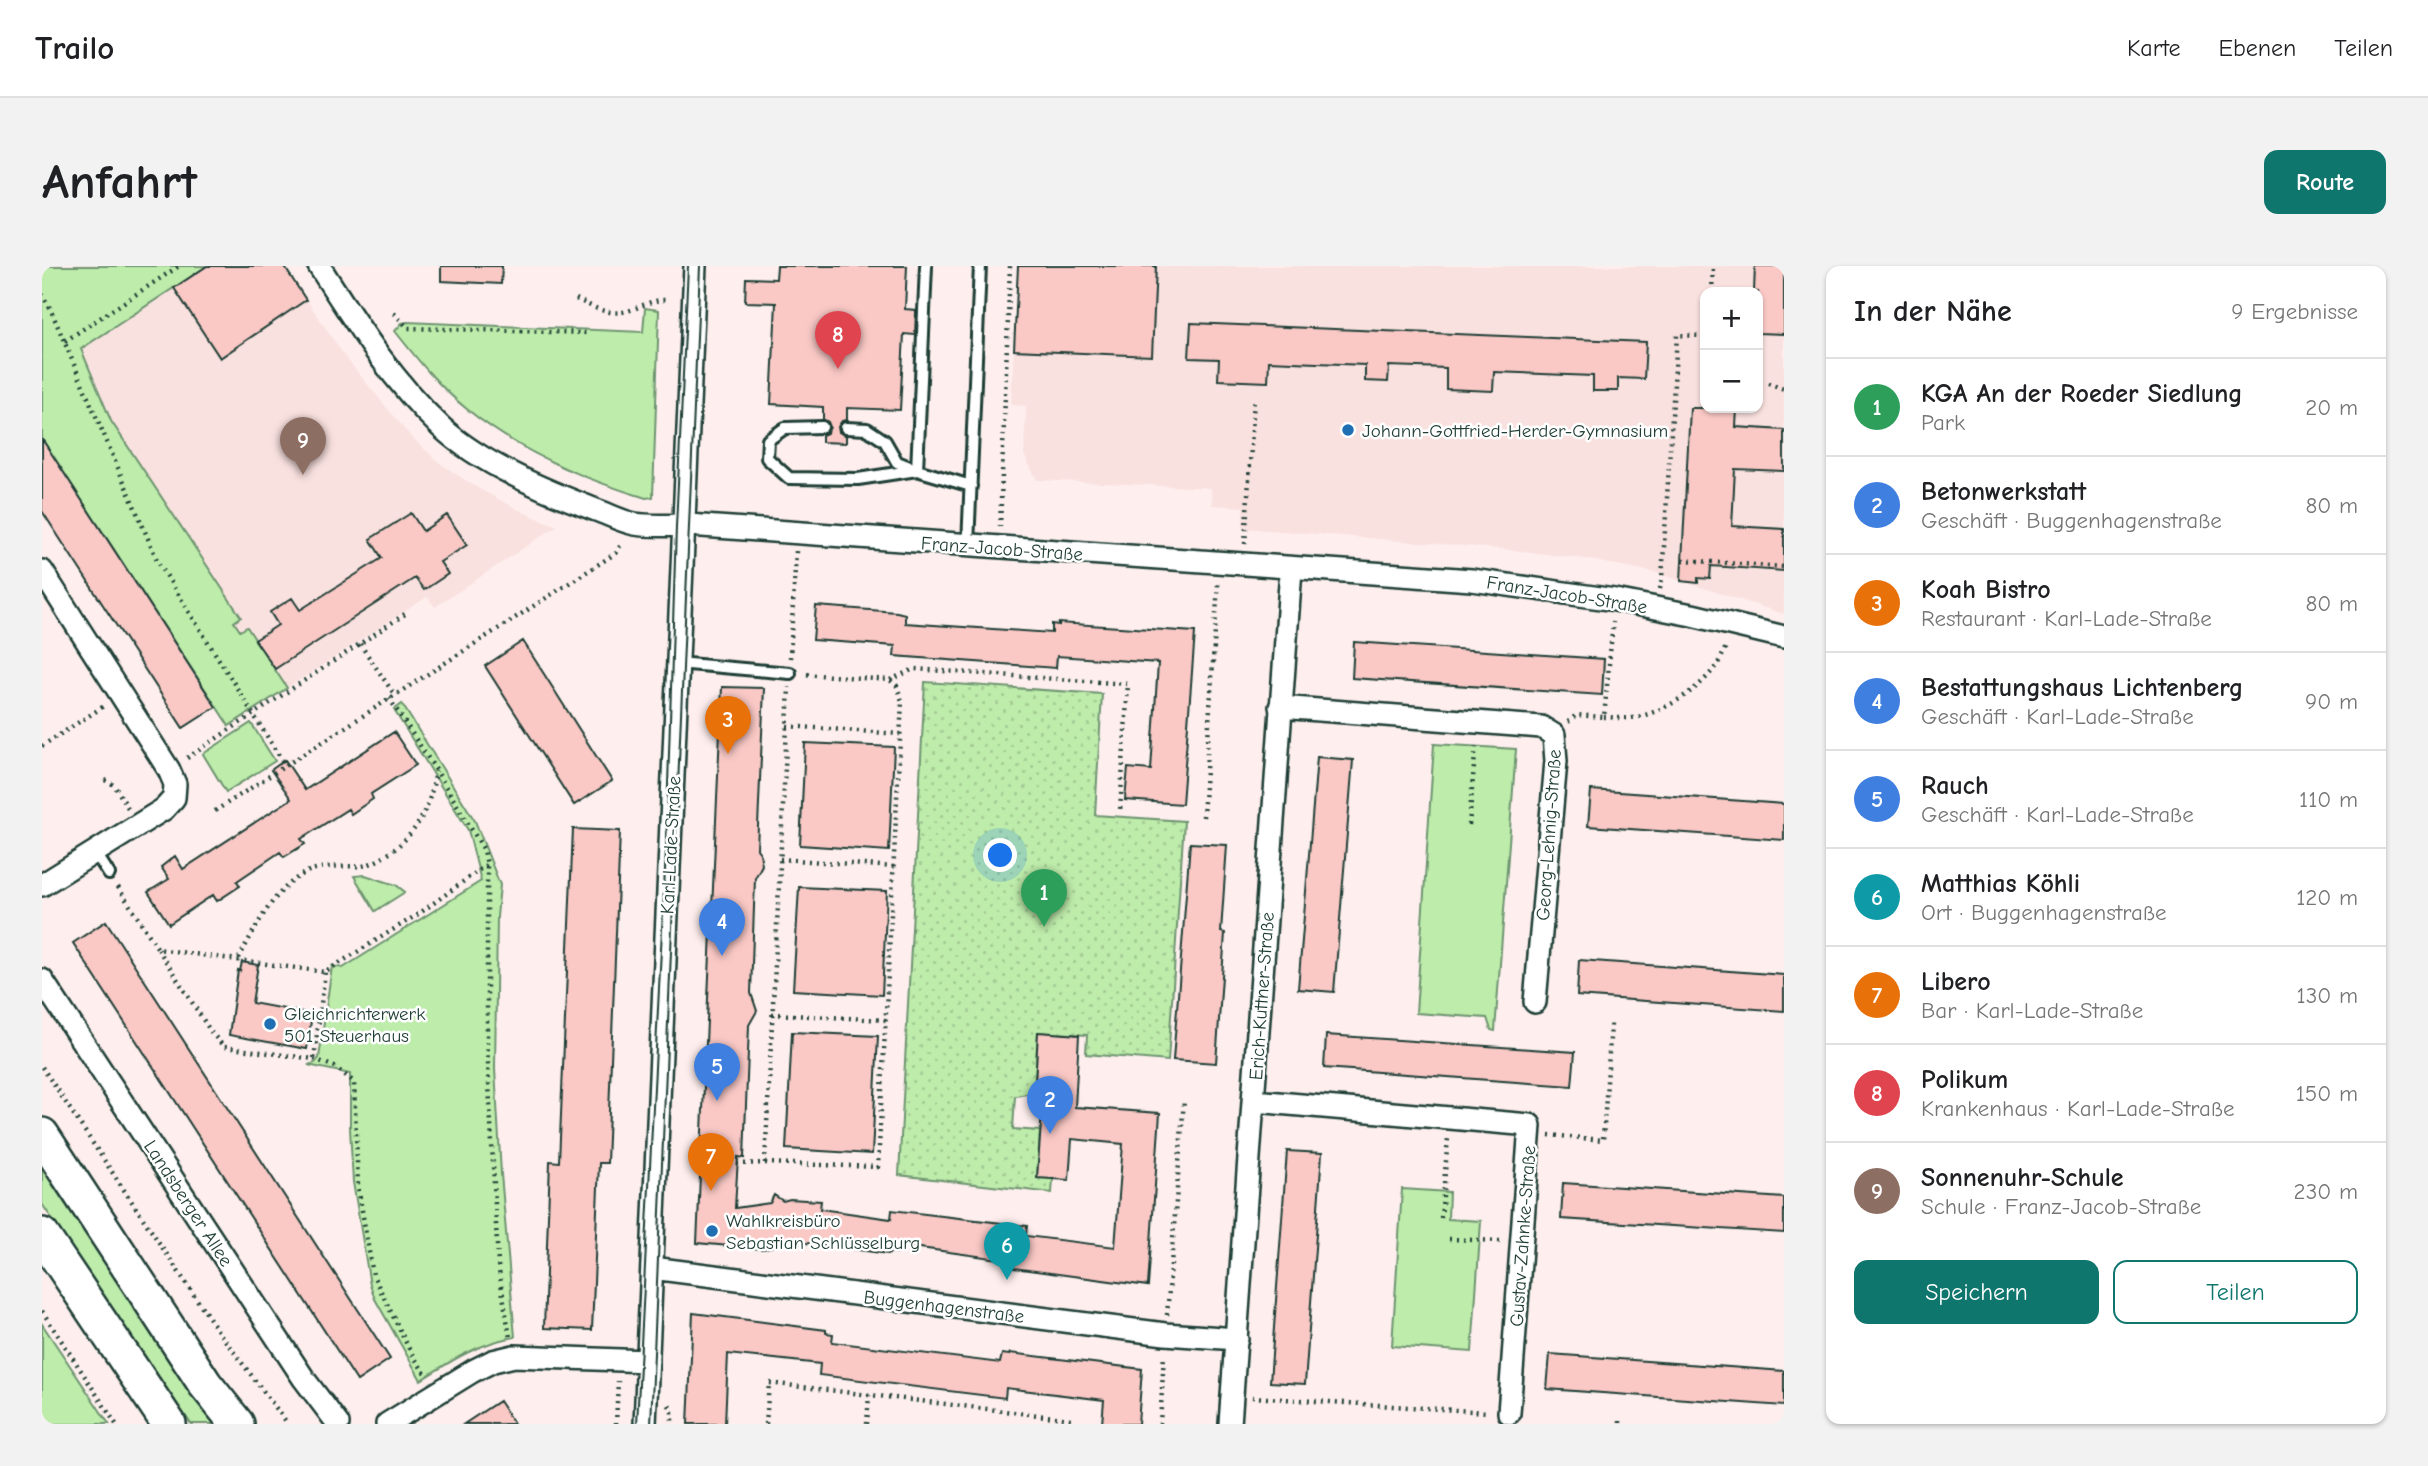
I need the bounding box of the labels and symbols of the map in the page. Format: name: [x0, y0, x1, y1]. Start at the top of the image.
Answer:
pin: 8: [815, 311, 861, 369]
pin: 9: [280, 417, 326, 475]
place label: Johann-Gottfried-Herder-Gymnasium: [1362, 420, 1668, 442]
marker: Johann-Gottfried-Herder-Gymnasium: [1340, 422, 1356, 438]
street label: Franz-Jacob-Straße: [920, 532, 1084, 566]
street label: Franz-Jacob-Straße: [1485, 571, 1649, 619]
pin: 3: [705, 696, 751, 754]
street label: Georg-Lehnig-Straße: [1532, 749, 1566, 921]
street label: Karl-Lade-Straße: [656, 775, 686, 915]
your location: [983, 838, 1017, 872]
pin: 1: [1021, 869, 1067, 927]
pin: 4: [699, 898, 745, 956]
street label: Erich-Kuttner-Straße: [1245, 911, 1279, 1081]
place label: Gleichrichterwerk 501 Steuerhaus: [284, 1003, 426, 1047]
marker: Gleichrichterwerk 501 Steuerhaus: [262, 1016, 278, 1032]
pin: 5: [694, 1043, 740, 1101]
pin: 2: [1027, 1076, 1073, 1134]
pin: 7: [688, 1133, 734, 1191]
street label: Landsberger Allee: [139, 1136, 237, 1271]
street label: Gustav-Zahnke-Straße: [1506, 1145, 1540, 1327]
place label: Wahlkreisbüro Sebastian Schlüsselburg: [726, 1210, 920, 1254]
pin: 6: [984, 1222, 1030, 1280]
marker: Wahlkreisbüro Sebastian Schlüsselburg: [704, 1223, 720, 1239]
street label: Buggenhagenstraße: [862, 1286, 1025, 1328]

